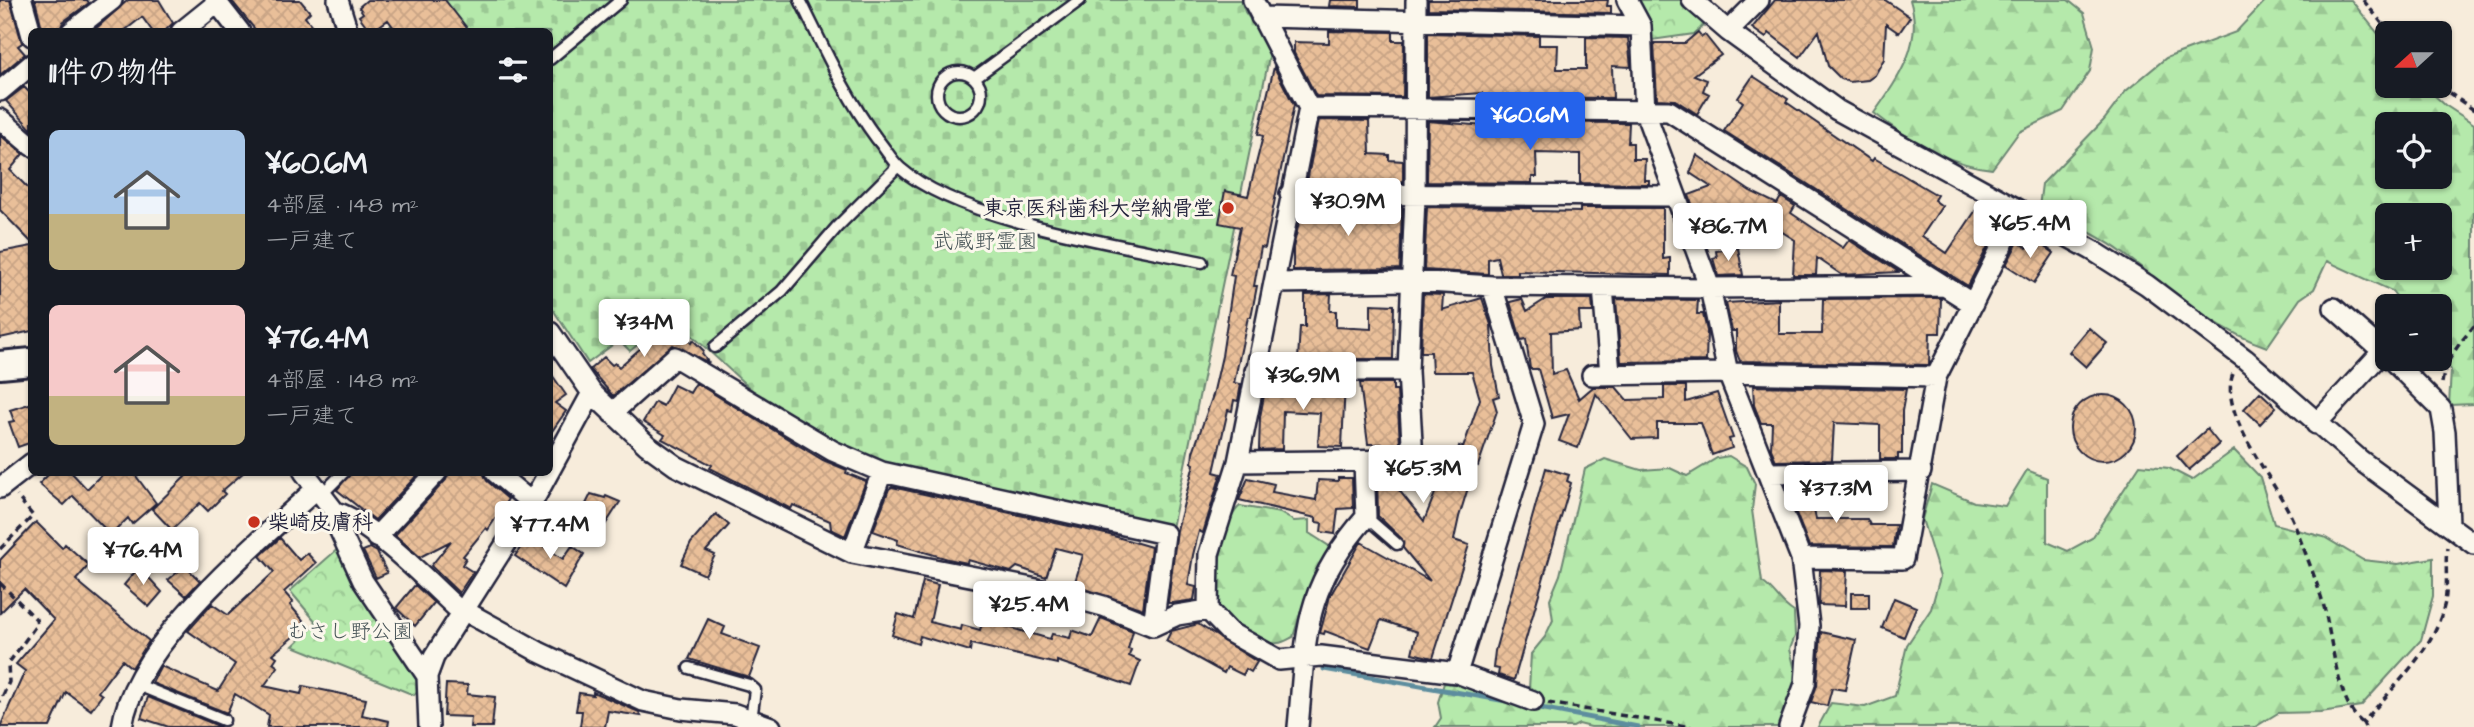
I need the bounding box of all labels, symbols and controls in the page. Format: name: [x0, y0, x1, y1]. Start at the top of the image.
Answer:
north arrow: [2375, 21, 2452, 98]
map controls: [2375, 21, 2452, 371]
icon: filters: [494, 51, 532, 89]
text: 11件の物件: [49, 52, 177, 94]
pin: ¥60.6M: [1473, 92, 1587, 152]
text: ¥60.6M: [1491, 99, 1569, 131]
button: locate: [2375, 112, 2452, 189]
text: ¥60.6M: [266, 143, 368, 185]
icon: home: [105, 158, 189, 242]
pin: ¥30.9M: [1291, 178, 1405, 238]
text: ¥30.9M: [1311, 185, 1385, 217]
text: 4部屋 · 148 m²: [266, 189, 419, 221]
place label: 東京医科歯科大学納骨堂: [983, 194, 1214, 223]
marker: 東京医科歯科大学納骨堂: [1220, 200, 1236, 216]
pin: ¥65.4M: [1973, 201, 2087, 260]
button: +: [2375, 203, 2452, 280]
pin: ¥86.7M: [1671, 204, 1785, 263]
text: ¥65.4M: [1990, 207, 2070, 239]
text: ¥86.7M: [1689, 210, 1767, 242]
text: 一戸建て: [266, 225, 358, 257]
park label: 武蔵野霊園: [933, 227, 1038, 256]
button: −: [2375, 294, 2452, 371]
pin: ¥34M: [603, 300, 685, 359]
text: ¥34M: [615, 306, 673, 338]
text: ¥76.4M: [266, 318, 369, 360]
icon: home: [105, 333, 189, 417]
pin: ¥36.9M: [1246, 352, 1360, 412]
text: ¥36.9M: [1266, 359, 1340, 391]
text: 4部屋 · 148 m²: [266, 364, 419, 396]
text: 一戸建て: [266, 400, 358, 432]
pin: ¥65.3M: [1366, 446, 1480, 505]
text: ¥65.3M: [1385, 452, 1461, 484]
pin: ¥37.3M: [1779, 466, 1893, 525]
text: ¥37.3M: [1800, 472, 1872, 504]
pin: ¥77.4M: [493, 502, 607, 561]
place label: 柴崎皮膚科: [268, 508, 373, 537]
text: ¥77.4M: [511, 508, 589, 540]
marker: 柴崎皮膚科: [246, 514, 262, 530]
pin: ¥76.4M: [86, 528, 200, 587]
text: ¥76.4M: [104, 534, 182, 566]
pin: ¥25.4M: [972, 582, 1086, 641]
text: ¥25.4M: [989, 588, 1069, 620]
park label: むさし野公園: [287, 617, 413, 646]

